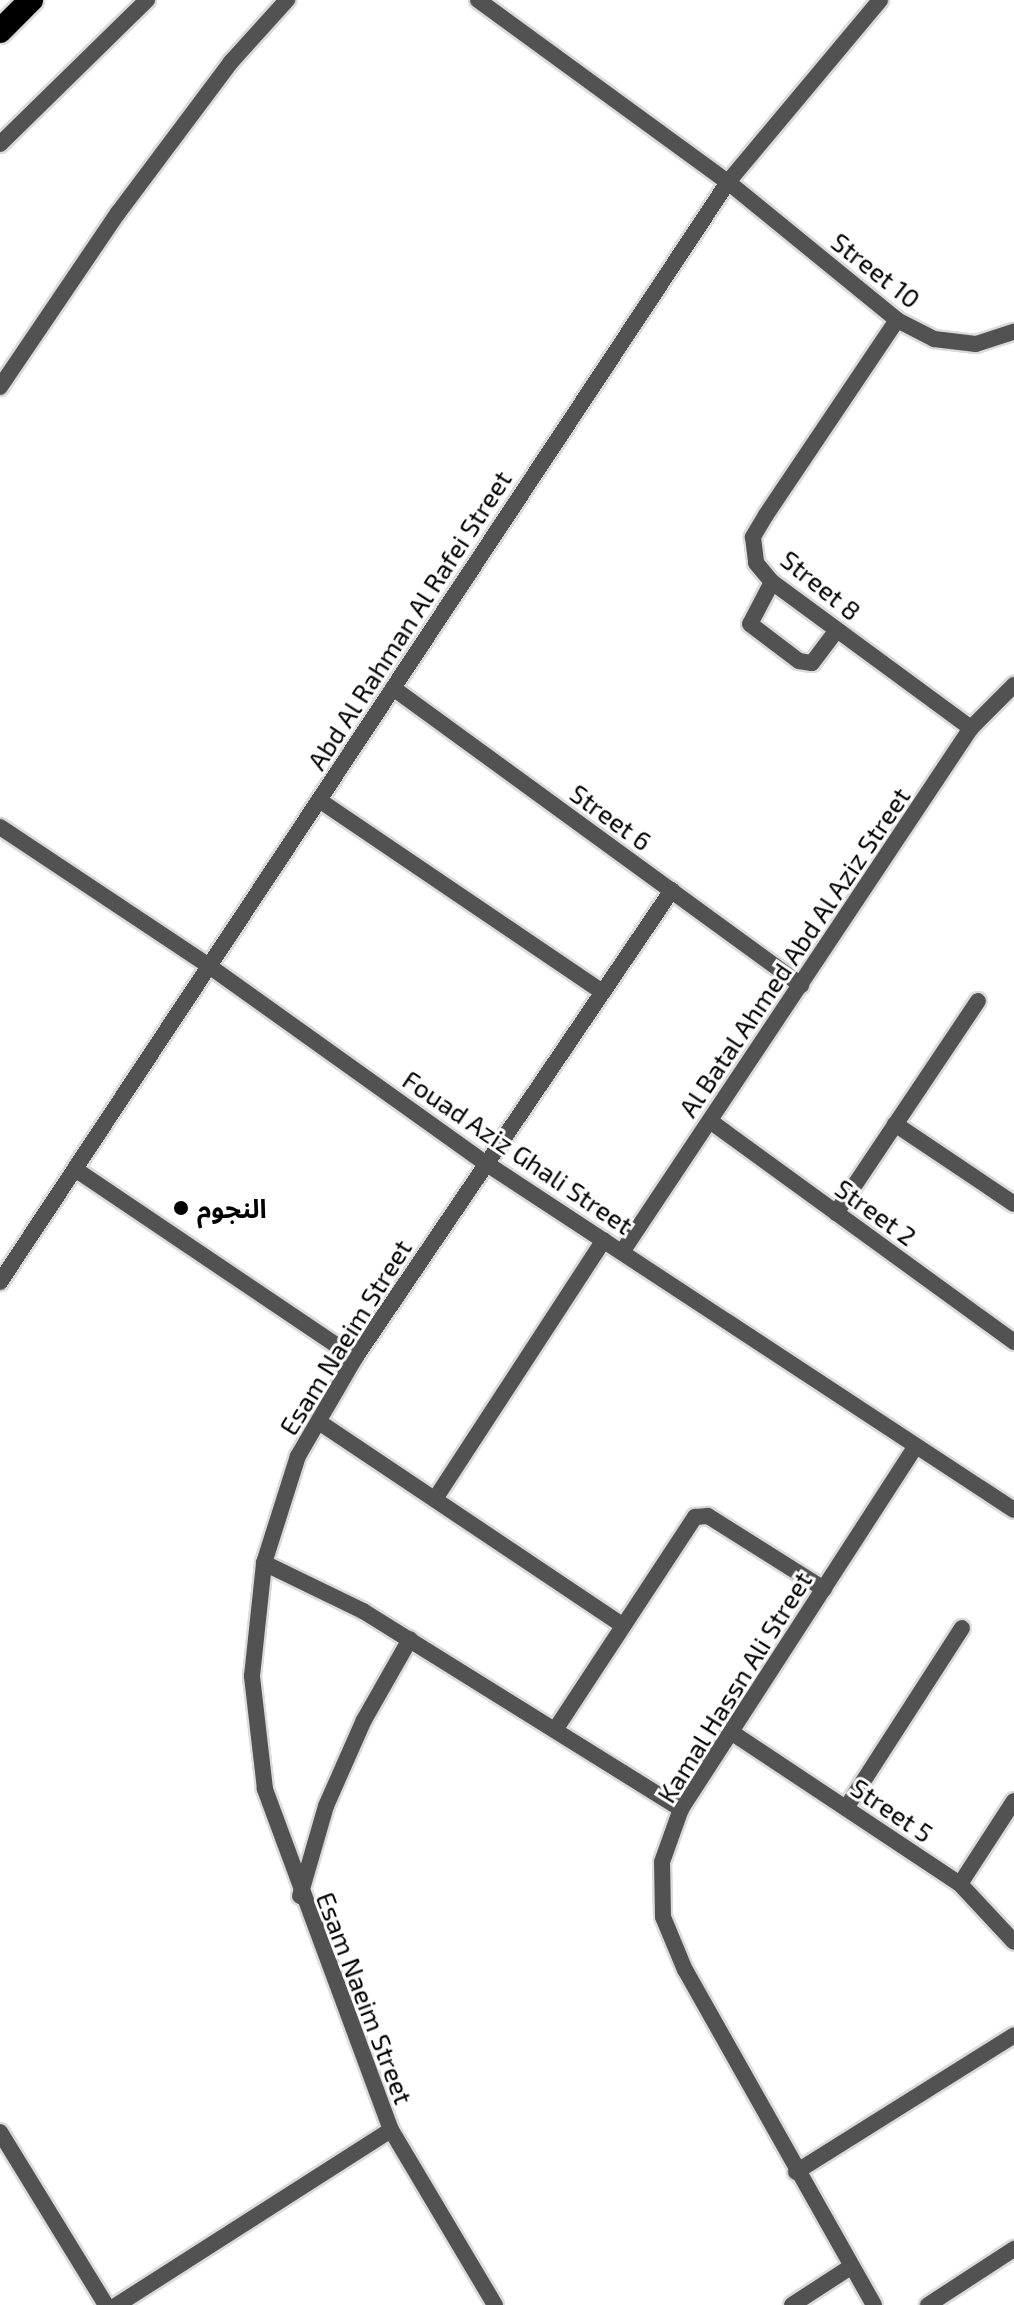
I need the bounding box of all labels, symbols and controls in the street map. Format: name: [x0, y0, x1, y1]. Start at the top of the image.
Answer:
street label: Street 10: [825, 226, 927, 314]
street label: Abd Al Rahman Al Rafei Street: [300, 463, 518, 777]
street label: Street 8: [775, 543, 867, 627]
street label: Street 6: [564, 777, 658, 857]
street label: Al Batal Ahmed Abd Al Aziz Street: [671, 780, 917, 1124]
street label: Fouad Aziz Ghali Street: [397, 1063, 639, 1241]
street label: Street 2: [829, 1172, 923, 1252]
place label: النجوم: [197, 1192, 267, 1224]
marker: النجوم: [172, 1199, 190, 1217]
street label: Esam Naeim Street: [272, 1234, 418, 1440]
street label: Kamal Hassn Ali Street: [650, 1565, 818, 1809]
street label: Street 5: [845, 1771, 939, 1849]
street label: Esam Naeim Street: [310, 1888, 420, 2108]

